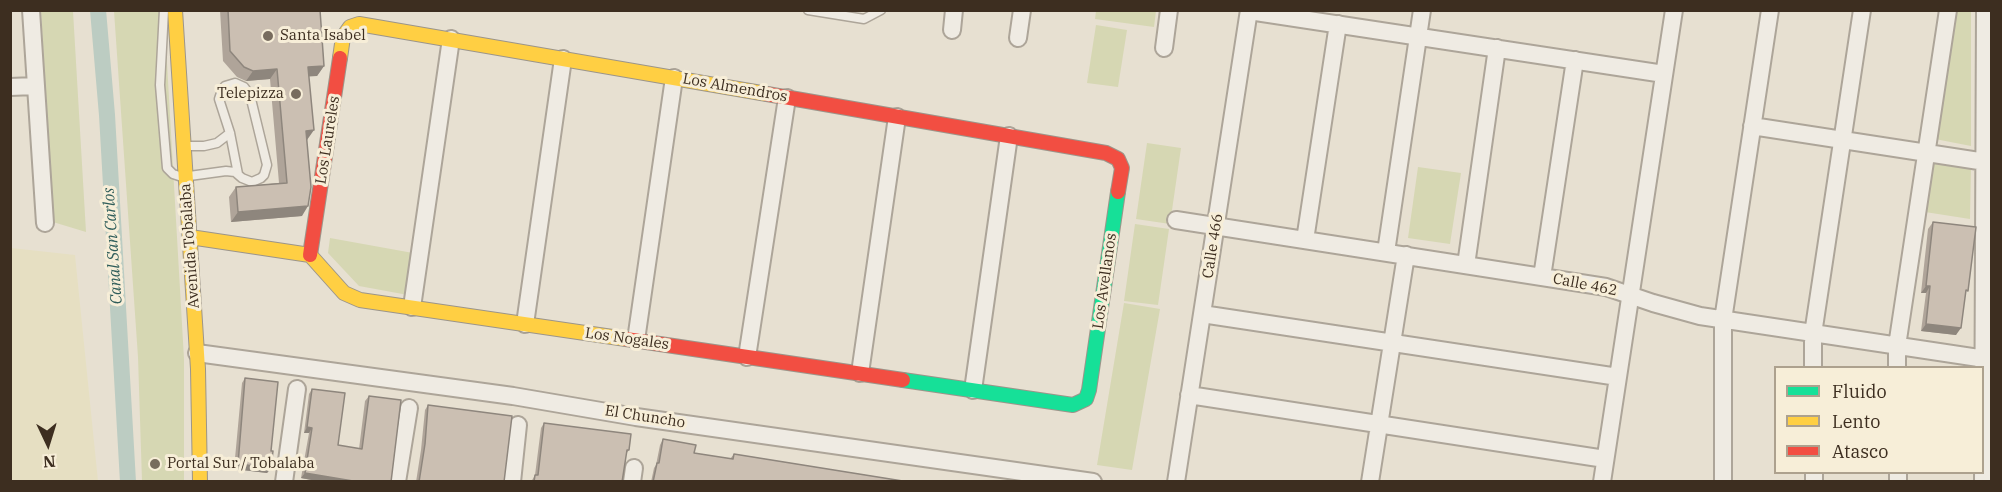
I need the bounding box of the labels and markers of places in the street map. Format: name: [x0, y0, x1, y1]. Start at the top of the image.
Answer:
place label: Santa Isabel: [280, 27, 366, 45]
marker: Santa Isabel: [261, 29, 275, 43]
place label: Telepizza: [217, 85, 284, 103]
marker: Telepizza: [289, 87, 303, 101]
place label: Portal Sur / Tobalaba: [167, 455, 315, 473]
marker: Portal Sur / Tobalaba: [148, 457, 162, 471]

